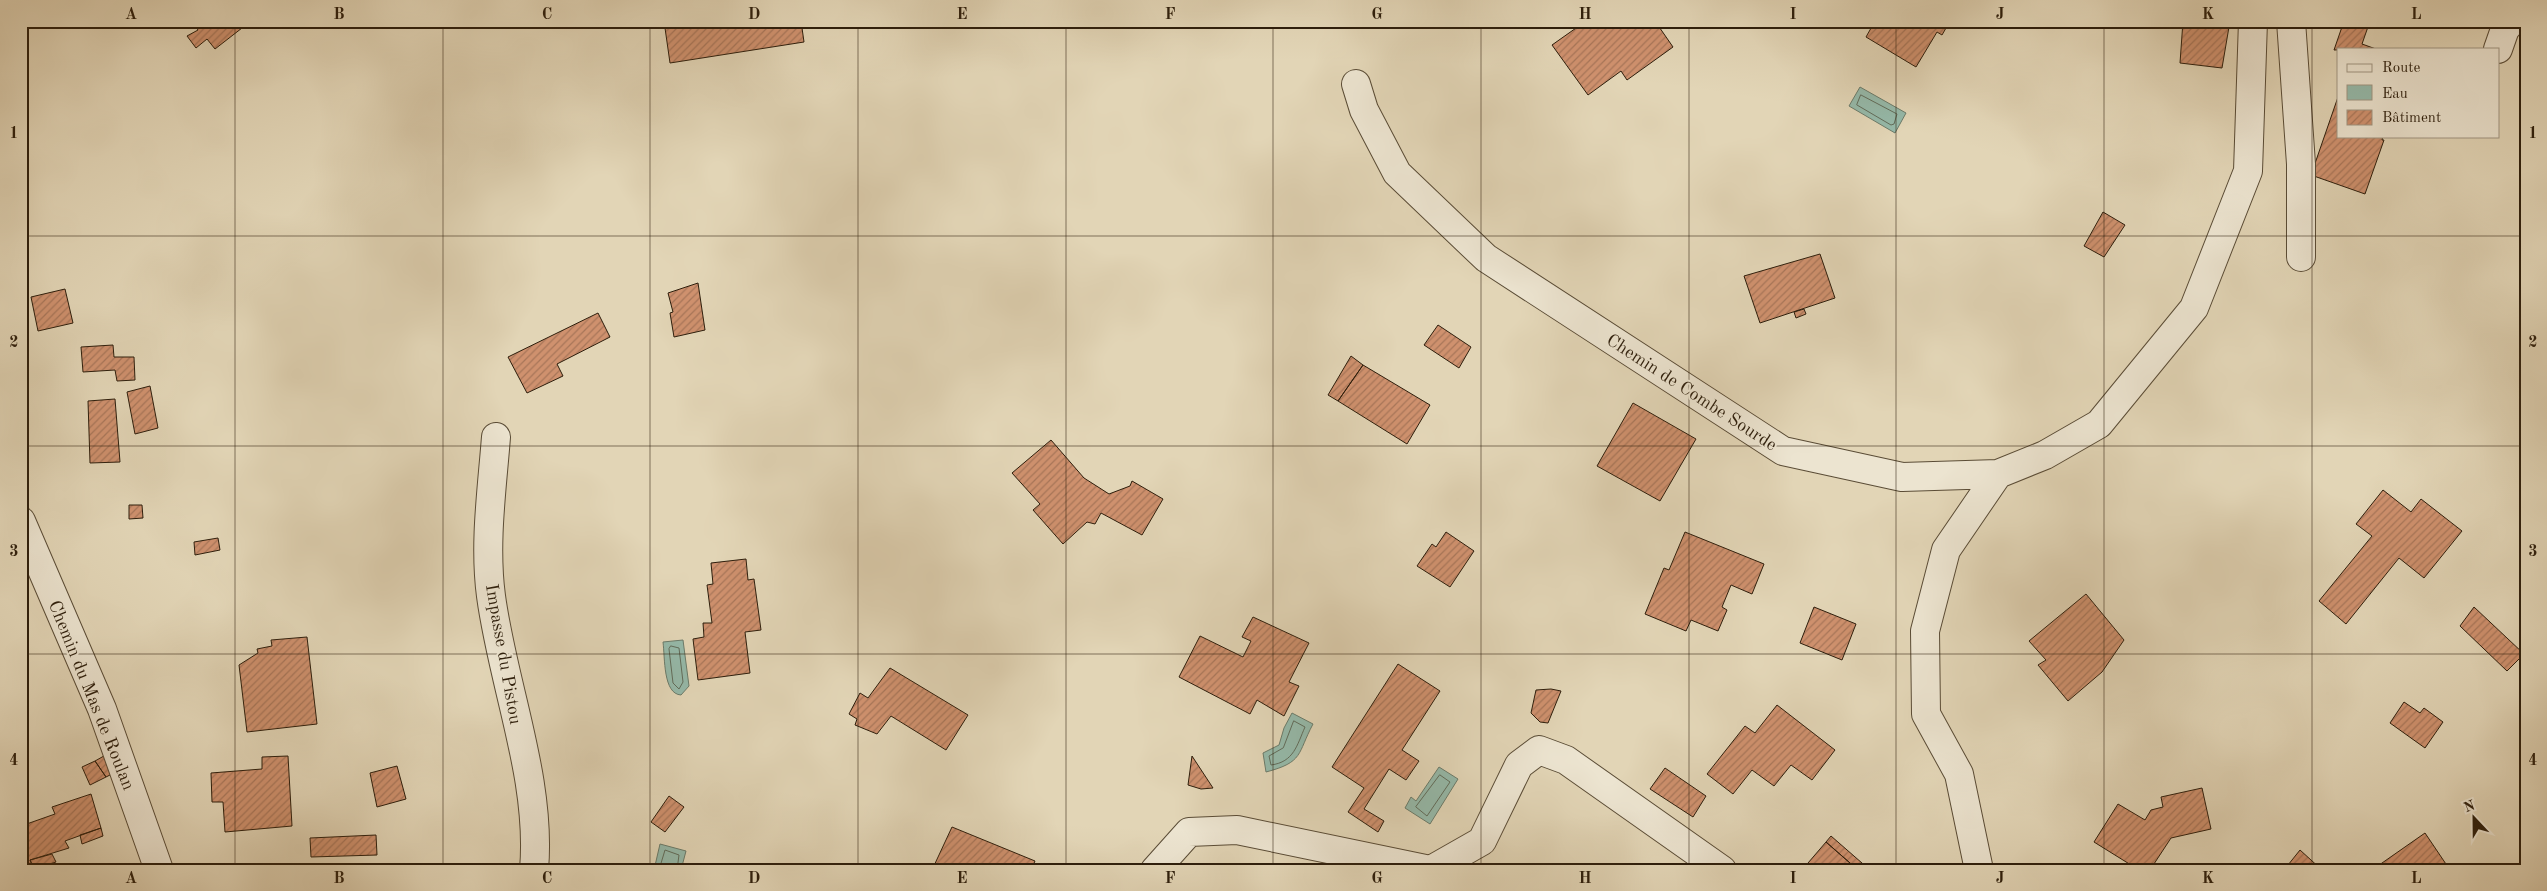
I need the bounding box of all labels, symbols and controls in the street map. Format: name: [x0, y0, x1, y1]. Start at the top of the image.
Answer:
text: A: [125, 7, 137, 23]
text: B: [333, 7, 345, 23]
text: C: [542, 7, 552, 23]
text: D: [748, 7, 760, 23]
text: E: [956, 7, 968, 23]
text: F: [1165, 7, 1176, 23]
text: G: [1371, 7, 1383, 23]
text: H: [1578, 7, 1592, 23]
text: I: [1789, 7, 1797, 23]
text: J: [1996, 7, 2005, 23]
text: K: [2202, 7, 2214, 23]
text: L: [2411, 7, 2422, 23]
legend: [2337, 48, 2500, 138]
text: Route: [2382, 61, 2420, 76]
text: Eau: [2382, 87, 2408, 102]
text: Bâtiment: [2382, 111, 2441, 126]
text: 1: [9, 126, 19, 142]
text: 1: [2528, 126, 2538, 142]
street label: Chemin de Combe Sourde: [1603, 331, 1780, 455]
text: 2: [9, 335, 19, 351]
text: 2: [2528, 335, 2538, 351]
text: 3: [9, 544, 19, 560]
text: 3: [2528, 544, 2538, 560]
street label: Impasse du Pistou: [482, 583, 524, 726]
street label: Chemin du Mas de Roulan: [45, 598, 137, 793]
text: 4: [9, 753, 19, 769]
text: 4: [2528, 753, 2538, 769]
north arrow: [2450, 794, 2500, 844]
text: N: [2462, 798, 2477, 815]
text: A: [125, 871, 137, 887]
text: B: [333, 871, 345, 887]
text: C: [542, 871, 552, 887]
text: D: [748, 871, 760, 887]
text: E: [956, 871, 968, 887]
text: F: [1165, 871, 1176, 887]
text: G: [1371, 871, 1383, 887]
text: H: [1578, 871, 1592, 887]
text: I: [1789, 871, 1797, 887]
text: J: [1996, 871, 2005, 887]
text: K: [2202, 871, 2214, 887]
text: L: [2411, 871, 2422, 887]

